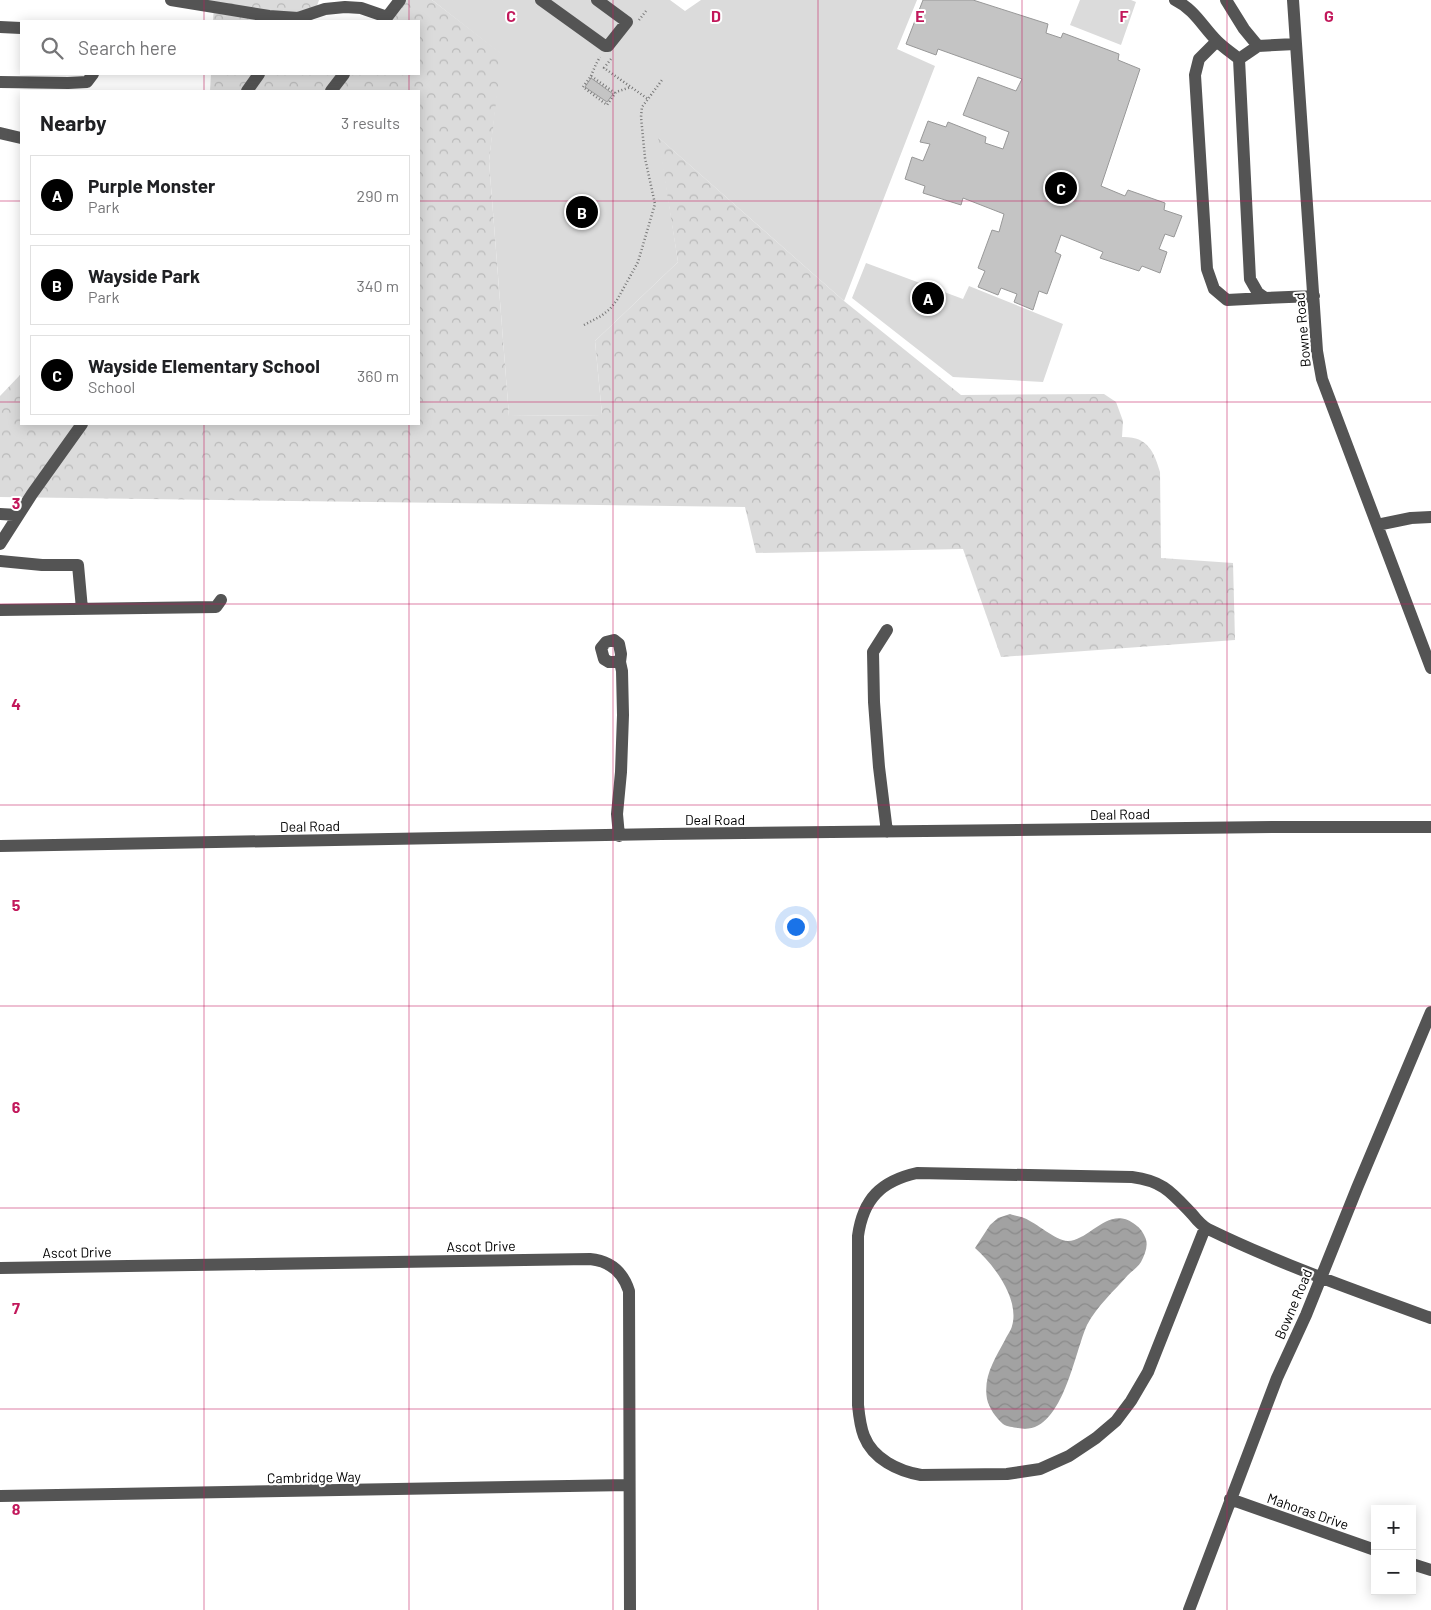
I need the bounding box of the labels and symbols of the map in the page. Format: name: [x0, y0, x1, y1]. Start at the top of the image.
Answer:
text: C: [506, 6, 516, 25]
text: D: [711, 6, 721, 25]
text: E: [915, 6, 925, 25]
text: F: [1120, 6, 1129, 25]
text: G: [1324, 6, 1334, 25]
pin: C: [1045, 169, 1077, 207]
pin: B: [566, 193, 598, 231]
pin: A: [912, 279, 944, 317]
street label: Bowne Road: [1290, 292, 1314, 368]
text: 3: [12, 493, 20, 512]
text: 4: [11, 694, 21, 713]
street label: Deal Road: [1090, 805, 1150, 823]
street label: Deal Road: [685, 811, 745, 828]
street label: Deal Road: [280, 817, 340, 835]
text: 5: [12, 895, 21, 914]
your location: [783, 914, 809, 940]
text: 6: [12, 1097, 21, 1116]
street label: Ascot Drive: [446, 1237, 516, 1255]
street label: Ascot Drive: [42, 1243, 112, 1261]
street label: Bowne Road: [1271, 1266, 1315, 1342]
text: 7: [12, 1298, 20, 1317]
street label: Cambridge Way: [267, 1468, 362, 1486]
street label: Mahoras Drive: [1265, 1489, 1351, 1533]
text: 8: [12, 1499, 21, 1518]

